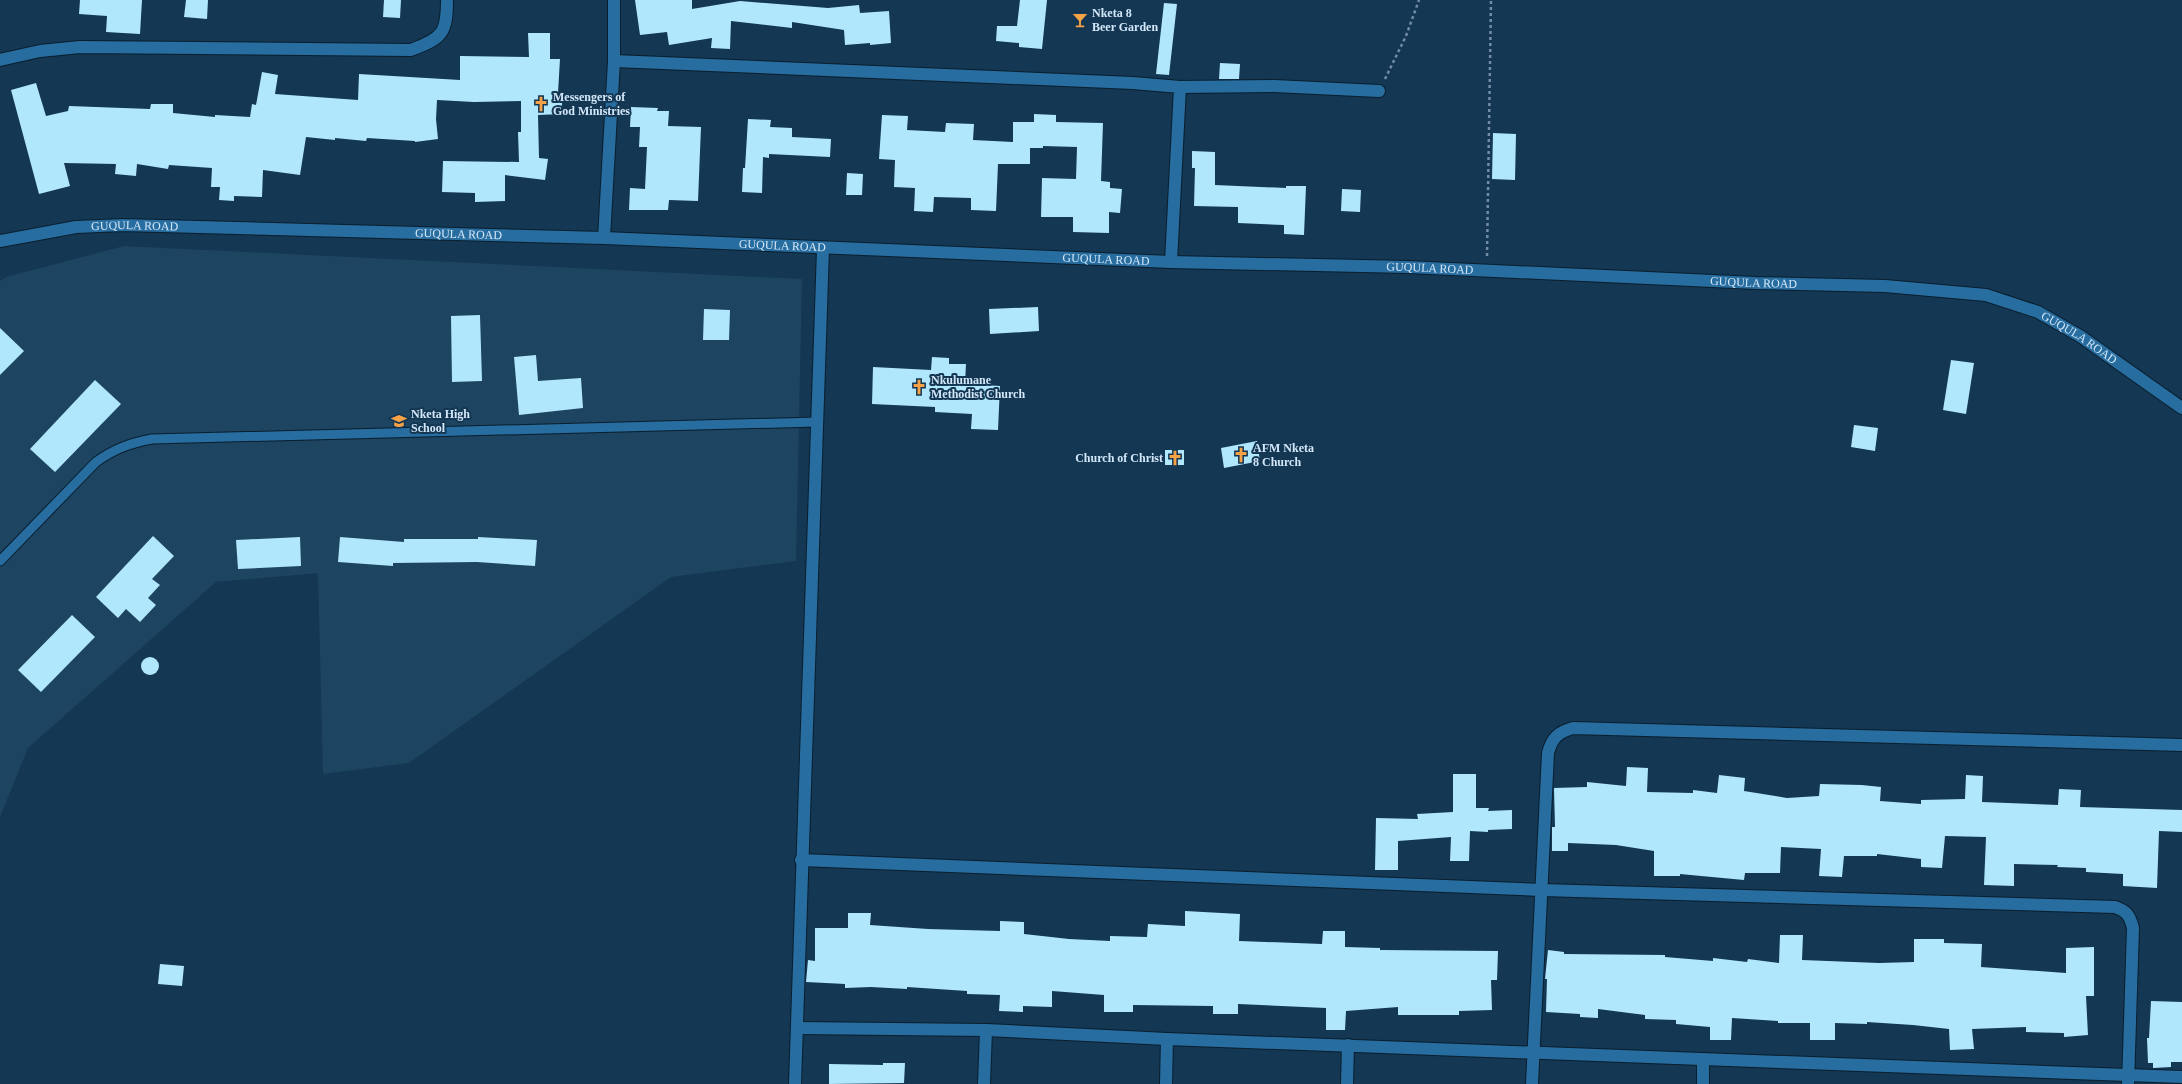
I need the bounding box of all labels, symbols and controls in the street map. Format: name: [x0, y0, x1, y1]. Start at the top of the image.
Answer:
place label: Nketa 8 Beer Garden: [1092, 6, 1158, 34]
bar icon: Nketa 8 Beer Garden: [1071, 11, 1089, 29]
place label: Messengers of God Ministries: [553, 90, 630, 118]
church icon: Messengers of God Ministries: [532, 95, 550, 113]
street label: GUQULA ROAD: [91, 218, 179, 233]
street label: GUQULA ROAD: [415, 226, 503, 242]
street label: GUQULA ROAD: [739, 237, 826, 254]
street label: GUQULA ROAD: [1062, 250, 1150, 268]
street label: GUQULA ROAD: [1386, 260, 1474, 277]
street label: GUQULA ROAD: [1710, 274, 1798, 291]
street label: GUQULA ROAD: [2039, 308, 2120, 367]
place label: Nkulumane Methodist Church: [931, 373, 1025, 401]
church icon: Nkulumane Methodist Church: [910, 378, 928, 396]
place label: Nketa High School: [411, 407, 470, 435]
school or university icon: Nketa High School: [390, 412, 408, 430]
place label: AFM Nketa 8 Church: [1253, 441, 1314, 469]
church icon: AFM Nketa 8 Church: [1232, 446, 1250, 464]
church icon: Church of Christ: [1166, 449, 1184, 467]
place label: Church of Christ: [1075, 451, 1163, 465]

